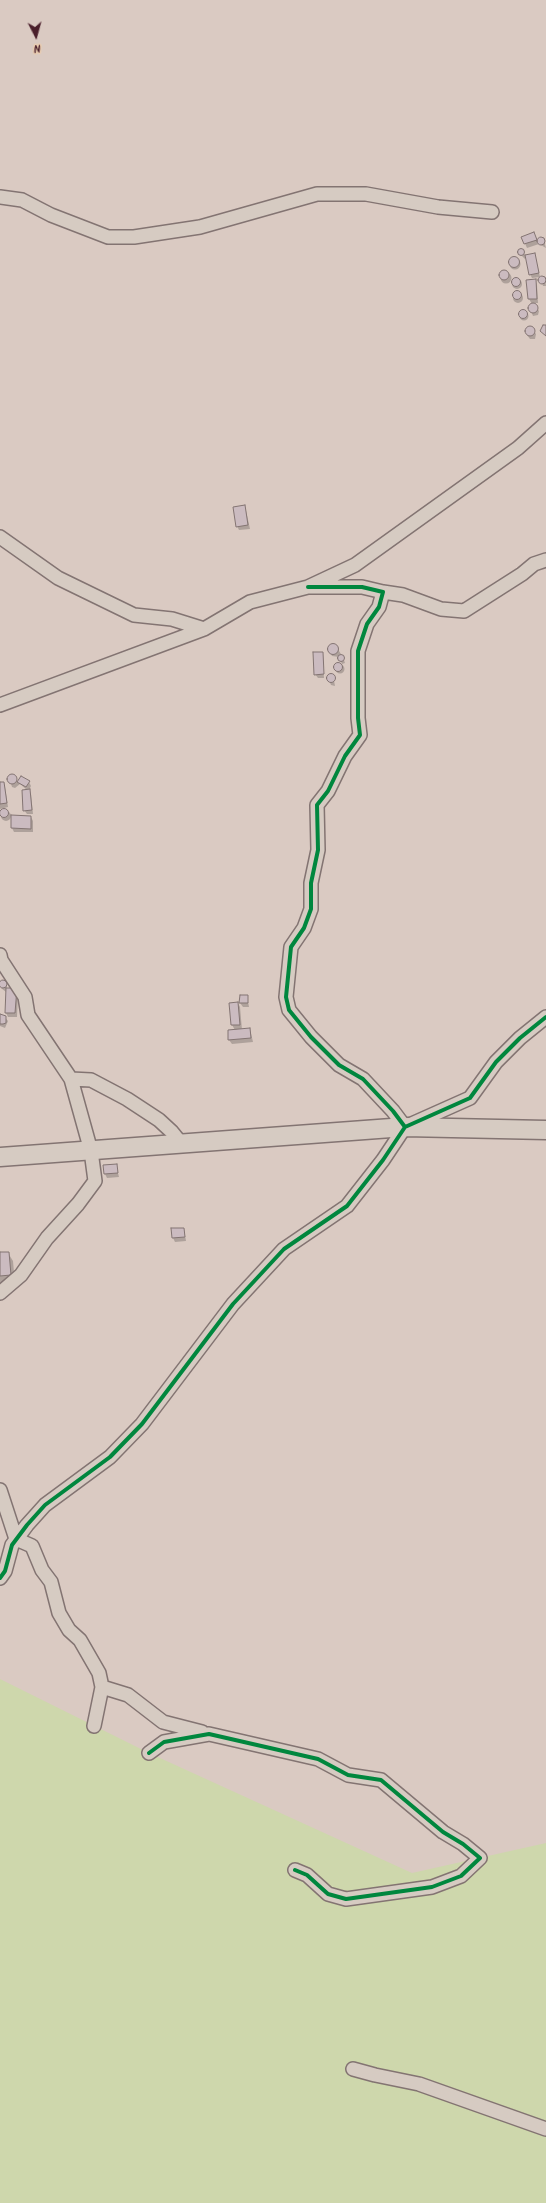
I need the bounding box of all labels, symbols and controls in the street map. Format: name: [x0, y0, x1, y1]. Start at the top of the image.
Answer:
north arrow: [16, 16, 56, 56]
text: N: [33, 39, 42, 57]

